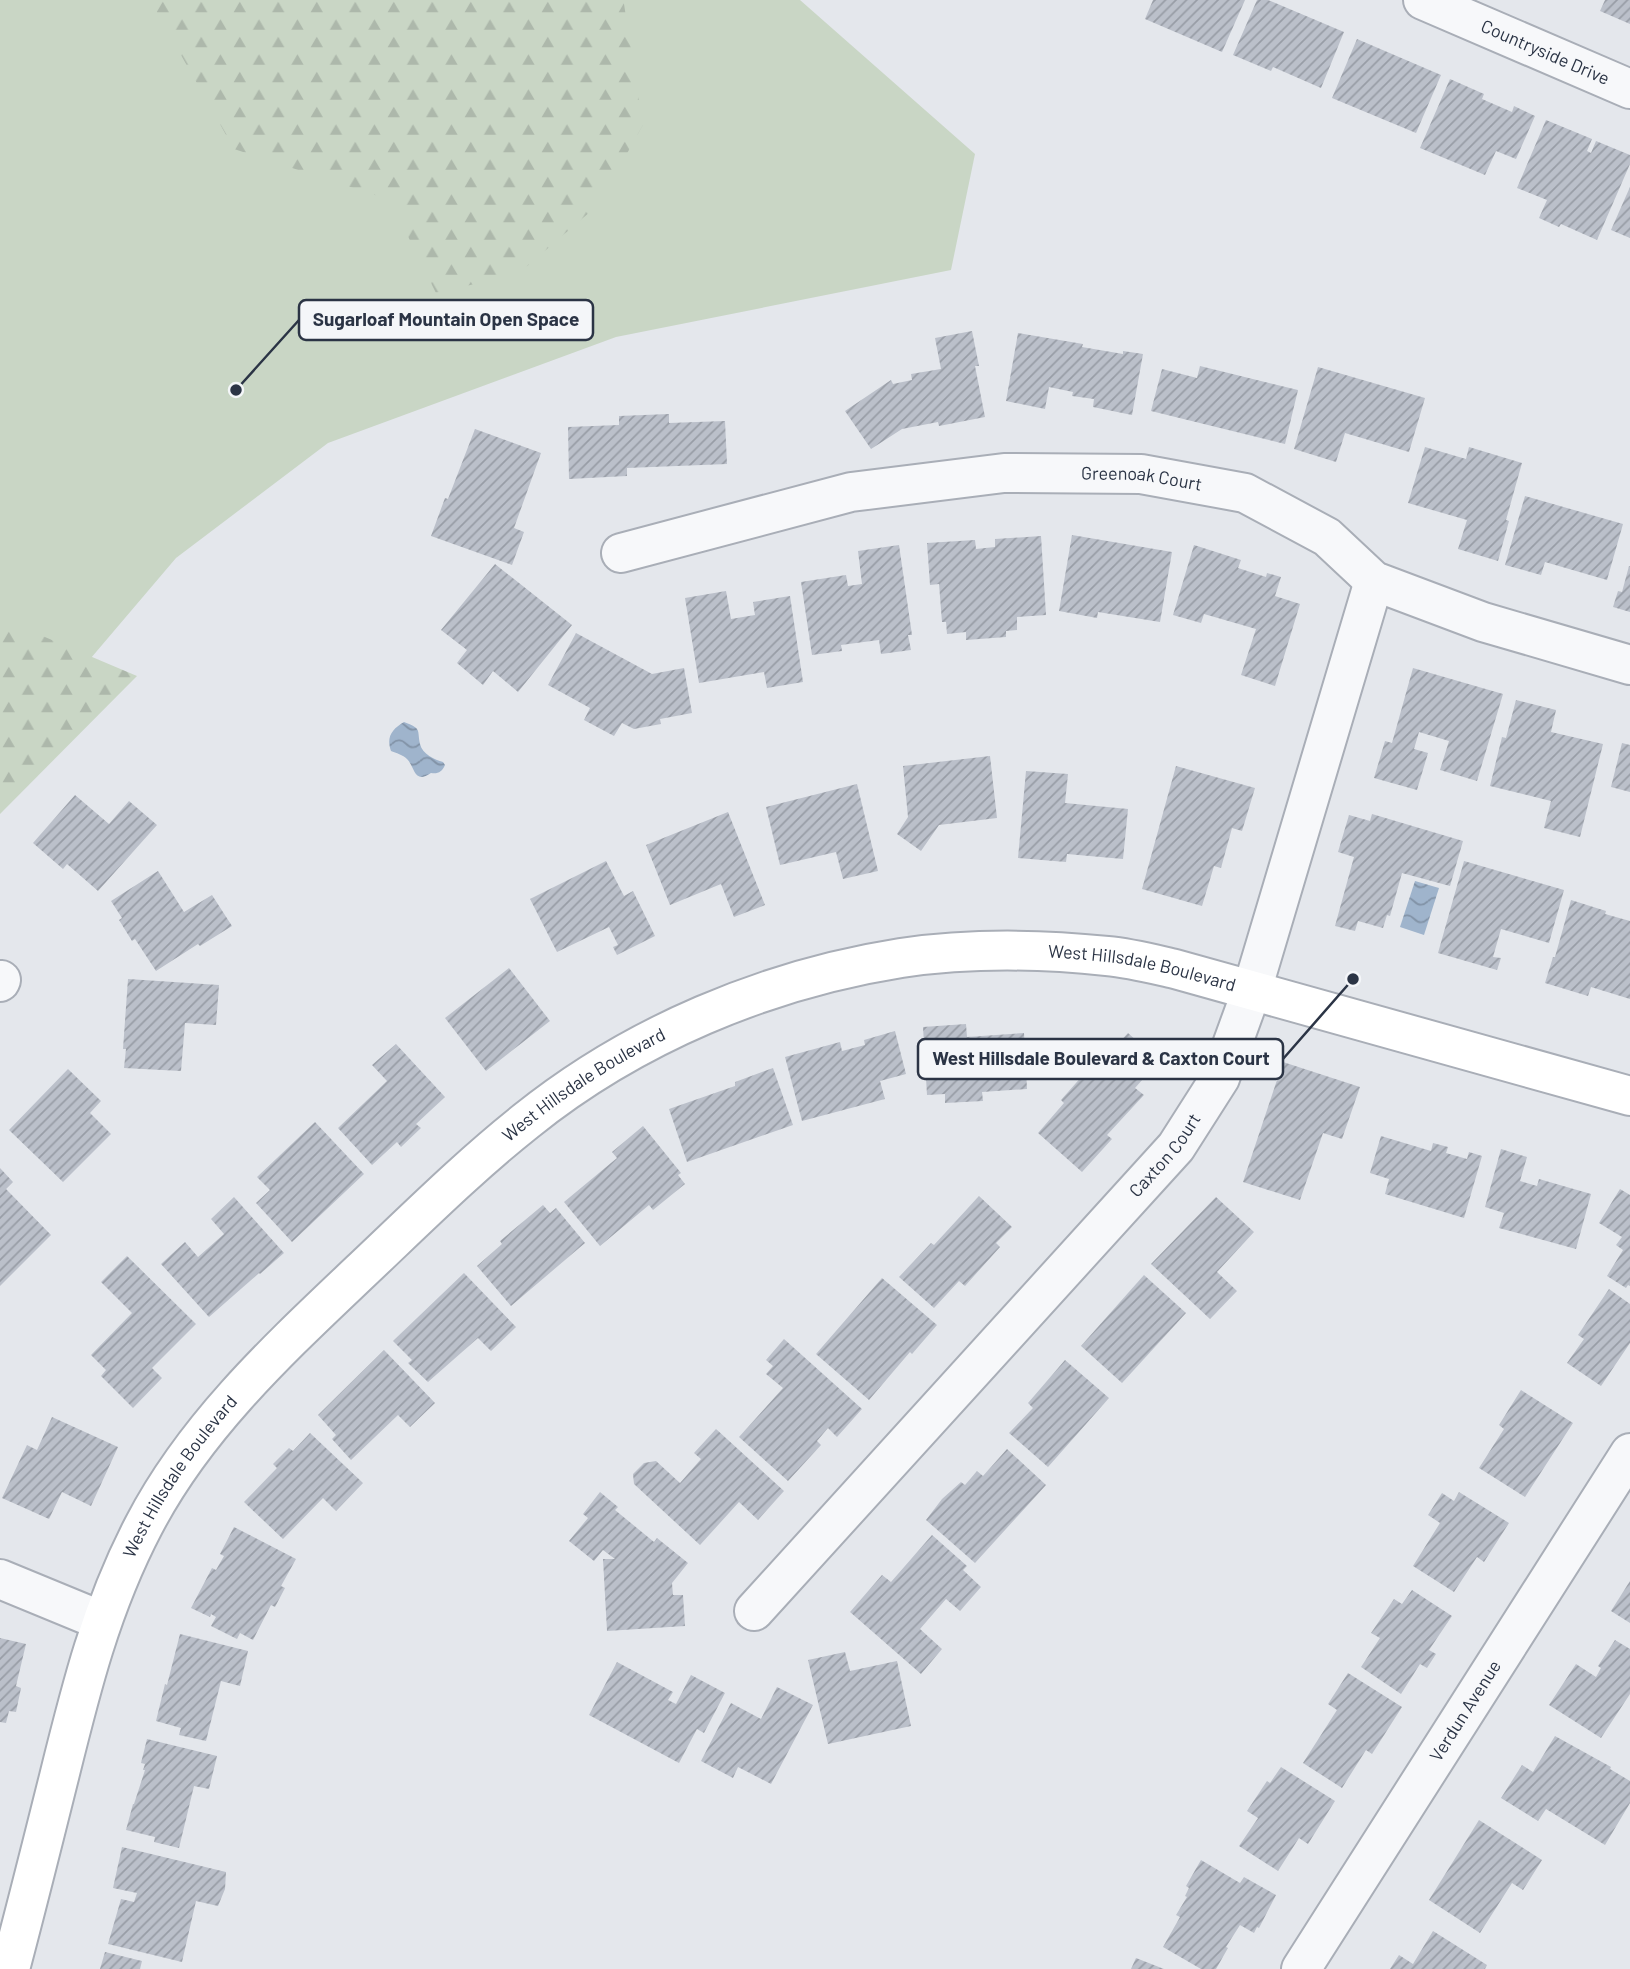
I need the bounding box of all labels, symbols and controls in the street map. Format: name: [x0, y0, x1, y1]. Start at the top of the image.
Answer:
street label: Countryside Drive: [1478, 14, 1613, 89]
callout: Sugarloaf Mountain Open Space: [299, 300, 593, 340]
text: Sugarloaf Mountain Open Space: [313, 307, 579, 330]
street label: Greenoak Court: [1081, 461, 1204, 495]
street label: West Hillsdale Boulevard: [1048, 940, 1239, 995]
street label: West Hillsdale Boulevard: [497, 1023, 669, 1146]
callout: West Hillsdale Boulevard & Caxton Court: [918, 1039, 1283, 1079]
text: West Hillsdale Boulevard & Caxton Court: [932, 1046, 1270, 1069]
street label: Caxton Court: [1124, 1109, 1205, 1201]
street label: West Hillsdale Boulevard: [118, 1390, 241, 1561]
street label: Verdun Avenue: [1424, 1656, 1505, 1765]

